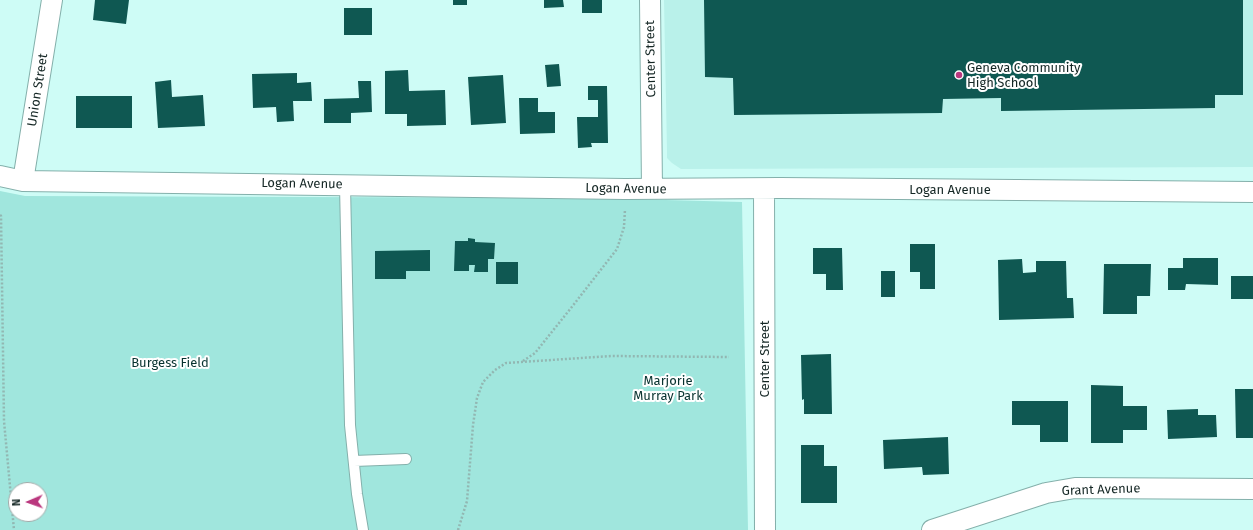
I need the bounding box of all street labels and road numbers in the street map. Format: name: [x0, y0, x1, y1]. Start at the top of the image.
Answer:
street label: Center Street: [643, 20, 659, 98]
street label: Union Street: [25, 52, 51, 128]
street label: Logan Avenue: [261, 175, 343, 193]
street label: Logan Avenue: [585, 180, 667, 198]
street label: Logan Avenue: [909, 182, 991, 198]
street label: Center Street: [757, 320, 773, 398]
street label: Grant Avenue: [1061, 481, 1141, 499]

